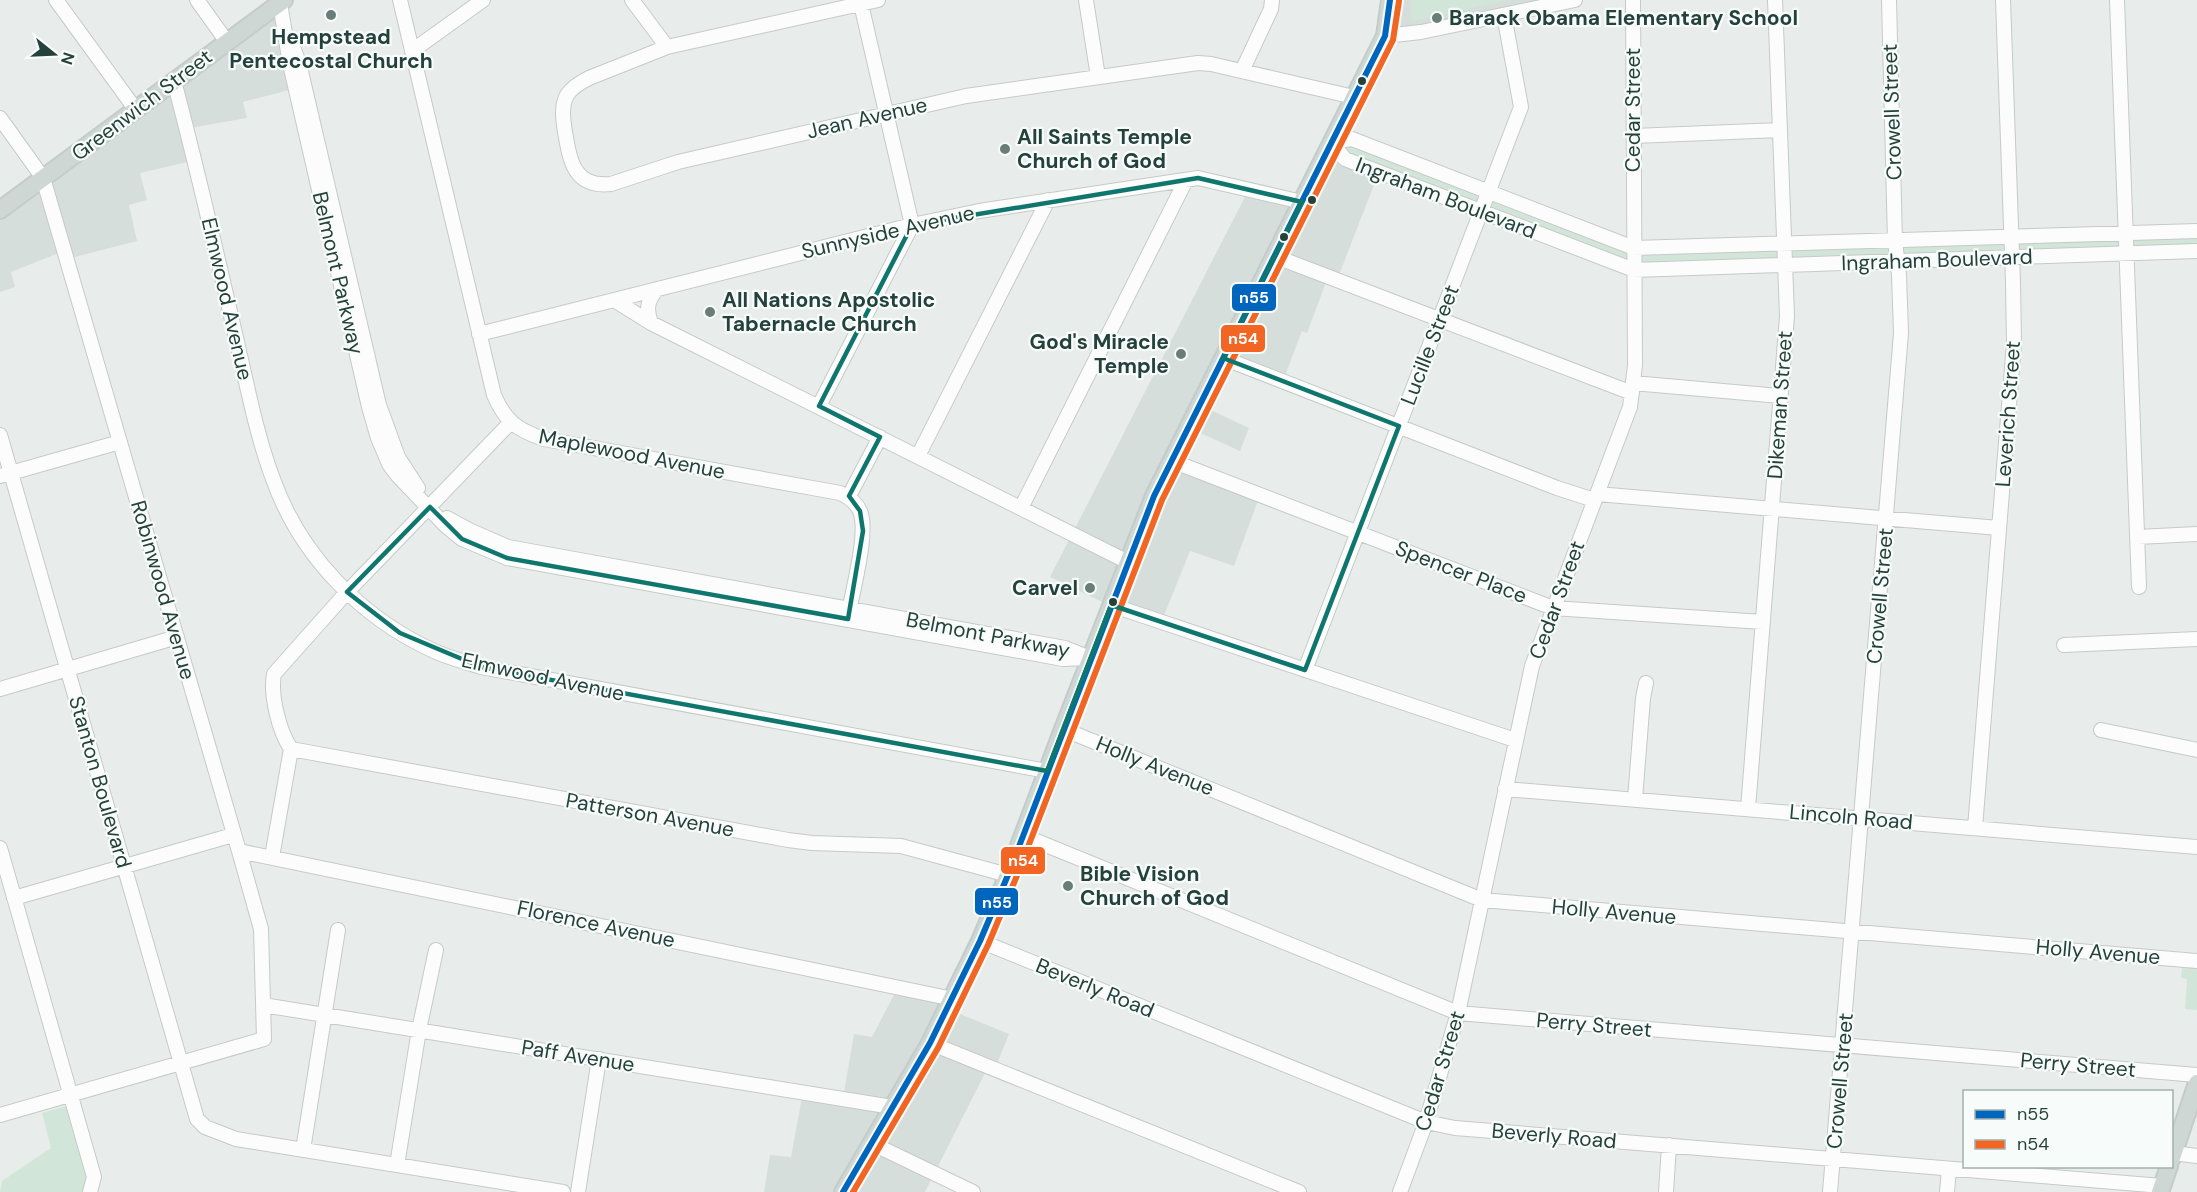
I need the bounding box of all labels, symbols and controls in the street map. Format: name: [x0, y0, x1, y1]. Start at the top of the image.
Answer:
place label: Barack Obama Elementary School: [1449, 4, 1798, 32]
marker: Hempstead Pentecostal Church: [324, 8, 338, 22]
marker: Barack Obama Elementary School: [1430, 11, 1444, 25]
place label: Hempstead Pentecostal Church: [229, 23, 433, 75]
north arrow: [24, 24, 84, 84]
street label: Greenwich Street: [66, 43, 218, 167]
street label: Crowell Street: [1876, 43, 1908, 181]
street label: Cedar Street: [1619, 48, 1647, 172]
text: N: [56, 50, 80, 67]
unlabelled marker: [1356, 75, 1368, 87]
street label: Jean Avenue: [804, 91, 930, 145]
place label: All Saints Temple Church of God: [1017, 123, 1192, 175]
marker: All Saints Temple Church of God: [998, 142, 1012, 156]
street label: Ingraham Boulevard: [1352, 151, 1540, 245]
street label: Belmont Parkway: [306, 189, 370, 357]
unlabelled marker: [1306, 194, 1318, 206]
street label: Sunnyside Avenue: [799, 198, 977, 266]
street label: Elmwood Avenue: [195, 215, 259, 383]
unlabelled marker: [1278, 231, 1290, 243]
street label: Ingraham Boulevard: [1841, 243, 2033, 277]
street label: Lucille Street: [1394, 281, 1466, 409]
line badge: n55: [1231, 283, 1277, 312]
place label: All Nations Apostolic Tabernacle Church: [722, 286, 935, 338]
text: n55: [1239, 287, 1269, 308]
marker: All Nations Apostolic Tabernacle Church: [703, 305, 717, 319]
line badge: n54: [1220, 324, 1266, 353]
place label: God's Miracle Temple: [1030, 328, 1169, 380]
text: n54: [1228, 328, 1258, 349]
street label: Dikeman Street: [1761, 330, 1799, 480]
street label: Leverich Street: [1989, 340, 2027, 488]
marker: God's Miracle Temple: [1174, 347, 1188, 361]
street label: Maplewood Avenue: [537, 422, 728, 486]
street label: Robinwood Avenue: [124, 497, 202, 683]
street label: Crowell Street: [1860, 527, 1900, 665]
street label: Spencer Place: [1391, 534, 1531, 610]
street label: Cedar Street: [1523, 537, 1591, 663]
place label: Carvel: [1012, 574, 1078, 602]
marker: Carvel: [1083, 581, 1097, 595]
unlabelled marker: [1107, 596, 1119, 608]
street label: Belmont Parkway: [904, 605, 1073, 665]
street label: Elmwood Avenue: [459, 646, 627, 708]
street label: Stanton Boulevard: [62, 693, 138, 871]
street label: Holly Avenue: [1092, 730, 1218, 802]
street label: Patterson Avenue: [564, 786, 737, 844]
street label: Lincoln Road: [1788, 798, 1914, 836]
line badge: n54: [1000, 846, 1046, 875]
text: n54: [1008, 850, 1038, 871]
place label: Bible Vision Church of God: [1080, 860, 1229, 912]
marker: Bible Vision Church of God: [1061, 879, 1075, 893]
line badge: n55: [974, 887, 1019, 916]
text: n55: [982, 892, 1012, 913]
street label: Holly Avenue: [1551, 893, 1677, 931]
street label: Florence Avenue: [515, 894, 678, 954]
street label: Holly Avenue: [2035, 933, 2161, 971]
street label: Beverly Road: [1032, 952, 1158, 1024]
street label: Perry Street: [1535, 1006, 1653, 1044]
street label: Cedar Street: [1408, 1007, 1472, 1135]
street label: Crowell Street: [1820, 1012, 1860, 1150]
street label: Paff Avenue: [519, 1033, 637, 1079]
street label: Perry Street: [2019, 1046, 2137, 1084]
legend: [1963, 1090, 2173, 1168]
text: n55: [2017, 1102, 2049, 1126]
street label: Beverly Road: [1490, 1117, 1618, 1155]
text: n54: [2017, 1132, 2049, 1156]

